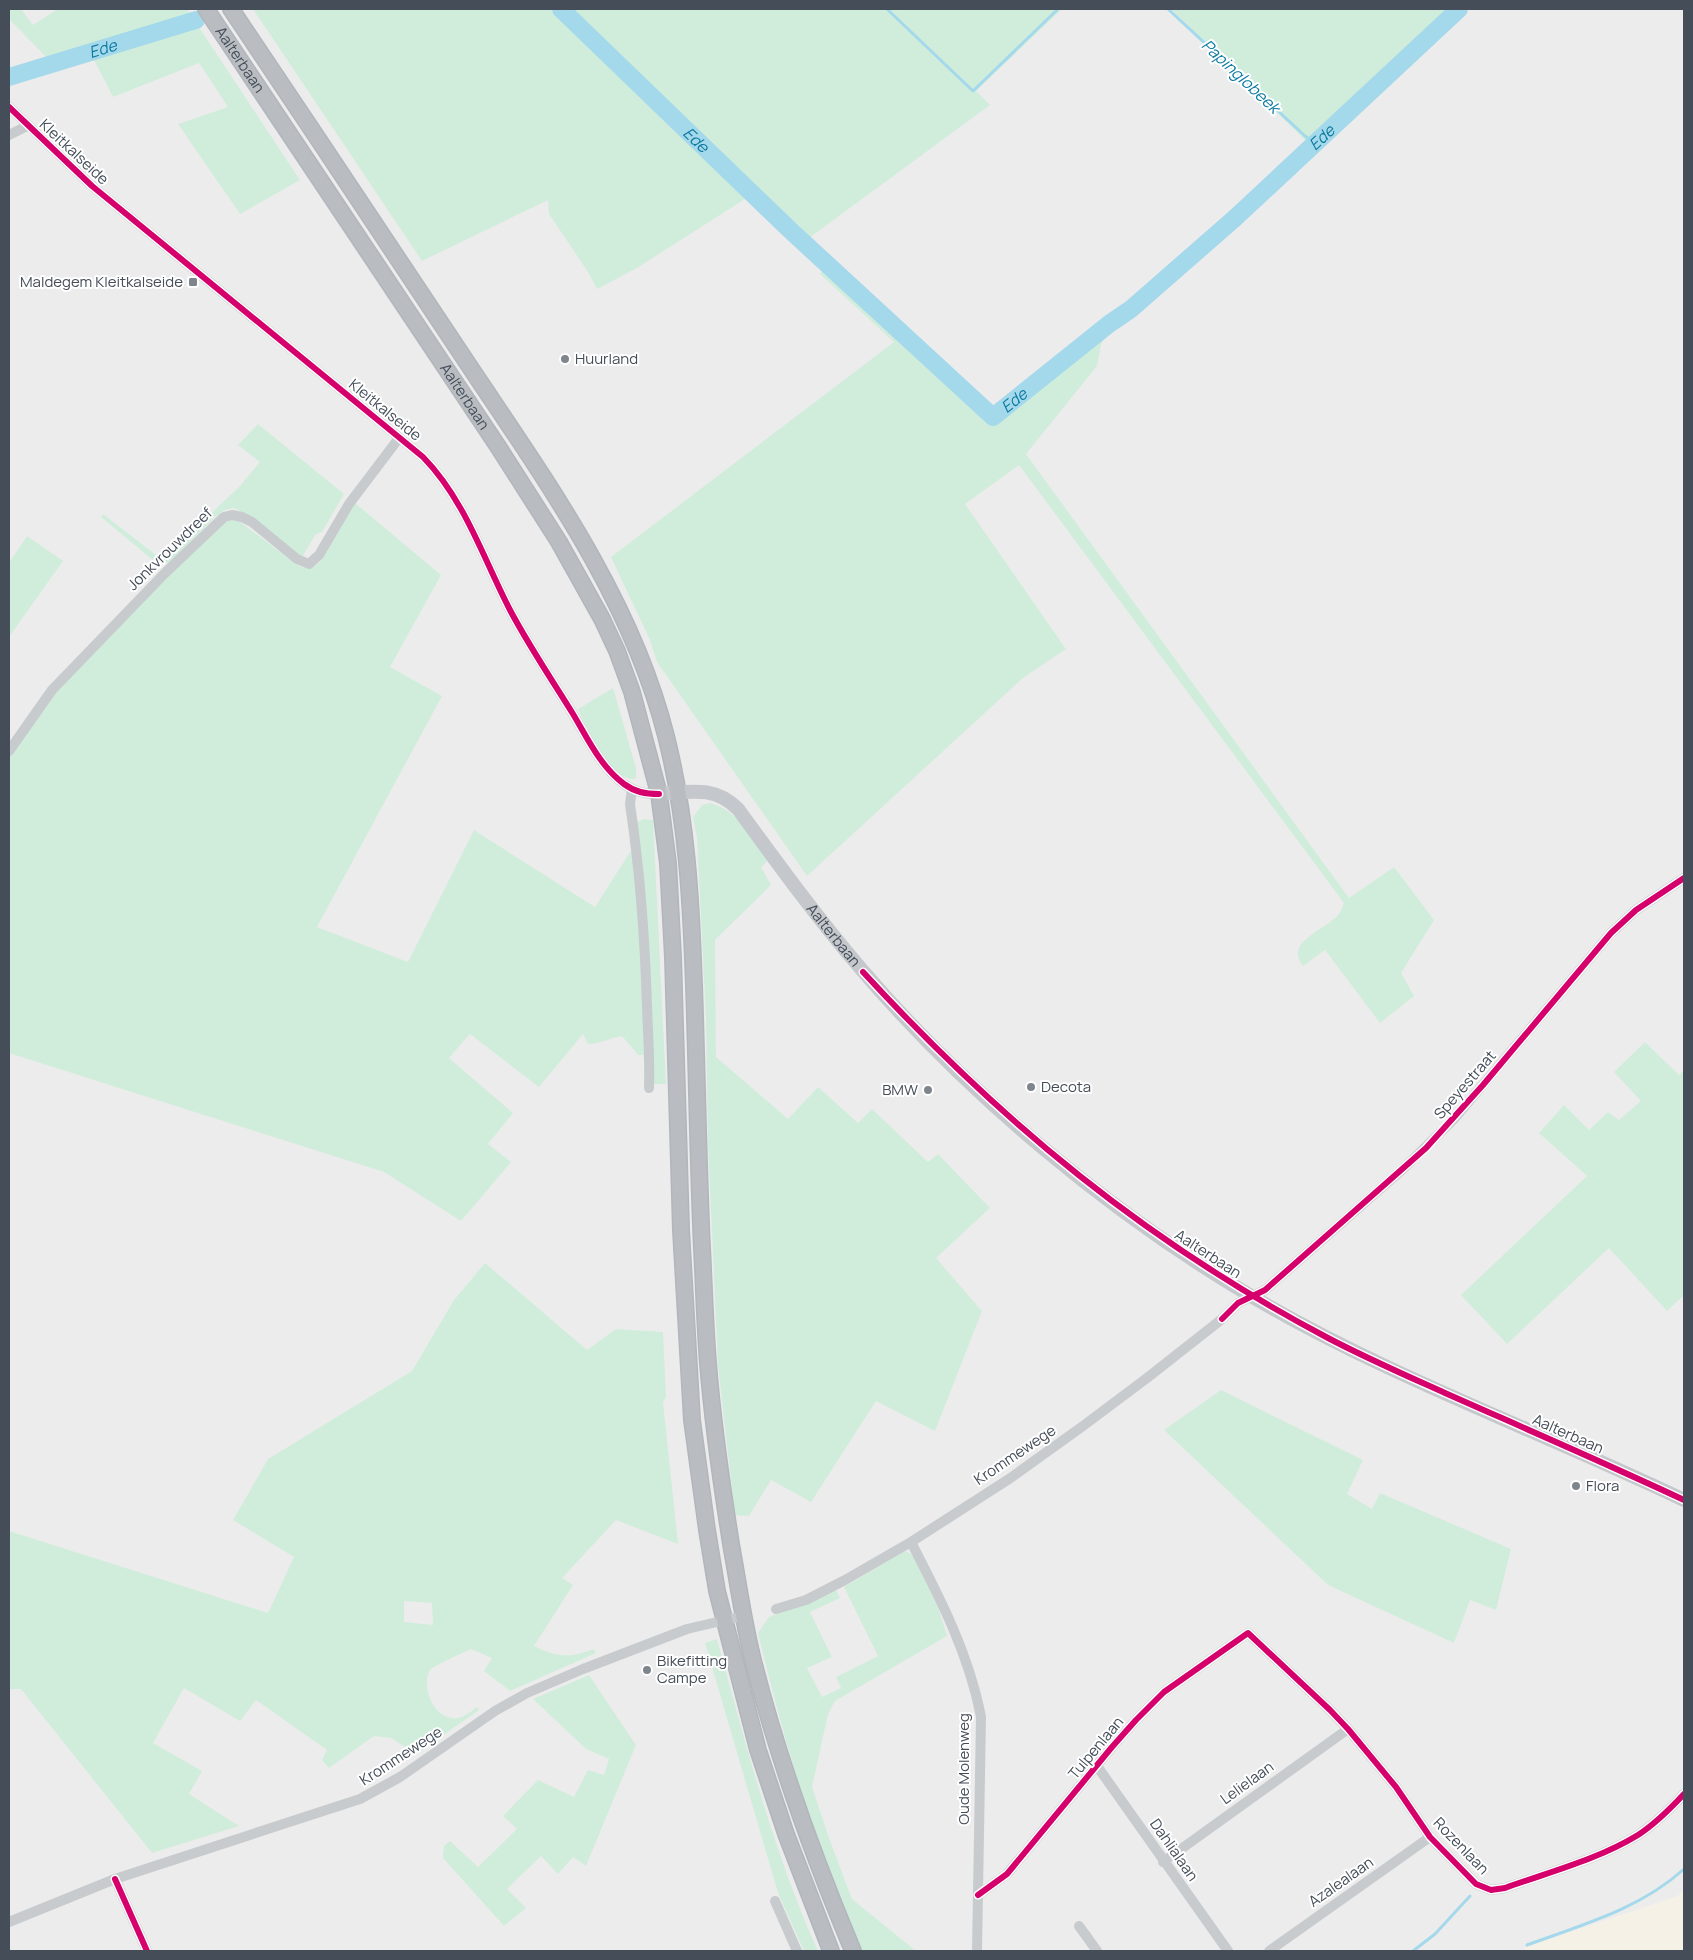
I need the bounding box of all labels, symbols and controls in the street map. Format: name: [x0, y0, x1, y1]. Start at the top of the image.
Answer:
street label: Aalterbaan: [211, 22, 270, 97]
water label: Ede: [86, 33, 121, 63]
water label: Papinglobeek: [1197, 34, 1286, 119]
street label: Kleitkalseide: [35, 114, 114, 189]
water label: Ede: [1304, 119, 1340, 155]
water label: Ede: [679, 122, 715, 158]
place label: Maldegem Kleitkalseide: [20, 271, 183, 292]
marker: Maldegem Kleitkalseide: [187, 276, 199, 288]
place label: Huurland: [575, 348, 638, 369]
marker: Huurland: [559, 353, 571, 365]
street label: Aalterbaan: [435, 359, 495, 434]
street label: Kleitkalseide: [345, 374, 426, 446]
water label: Ede: [996, 382, 1033, 418]
street label: Jonkvrouwdreef: [122, 502, 217, 595]
street label: Aalterbaan: [802, 899, 866, 971]
street label: Speyestraat: [1429, 1046, 1500, 1124]
place label: Decota: [1041, 1076, 1091, 1097]
place label: BMW: [882, 1079, 918, 1100]
marker: Decota: [1025, 1081, 1037, 1093]
marker: BMW: [922, 1084, 934, 1096]
street label: Aalterbaan: [1171, 1224, 1246, 1283]
street label: Aalterbaan: [1529, 1409, 1607, 1459]
street label: Krommewege: [970, 1419, 1060, 1490]
place label: Flora: [1586, 1475, 1619, 1496]
marker: Flora: [1570, 1480, 1582, 1492]
place label: Bikefitting Campe: [657, 1650, 727, 1688]
marker: Bikefitting Campe: [641, 1664, 653, 1676]
street label: Tulpenlaan: [1063, 1712, 1128, 1784]
street label: Oude Molenweg: [953, 1713, 974, 1825]
street label: Krommewege: [355, 1721, 446, 1790]
street label: Lelielaan: [1216, 1756, 1278, 1809]
street label: Rozenlaan: [1429, 1812, 1494, 1879]
street label: Dahlialaan: [1145, 1814, 1204, 1885]
street label: Azalealaan: [1304, 1851, 1377, 1912]

